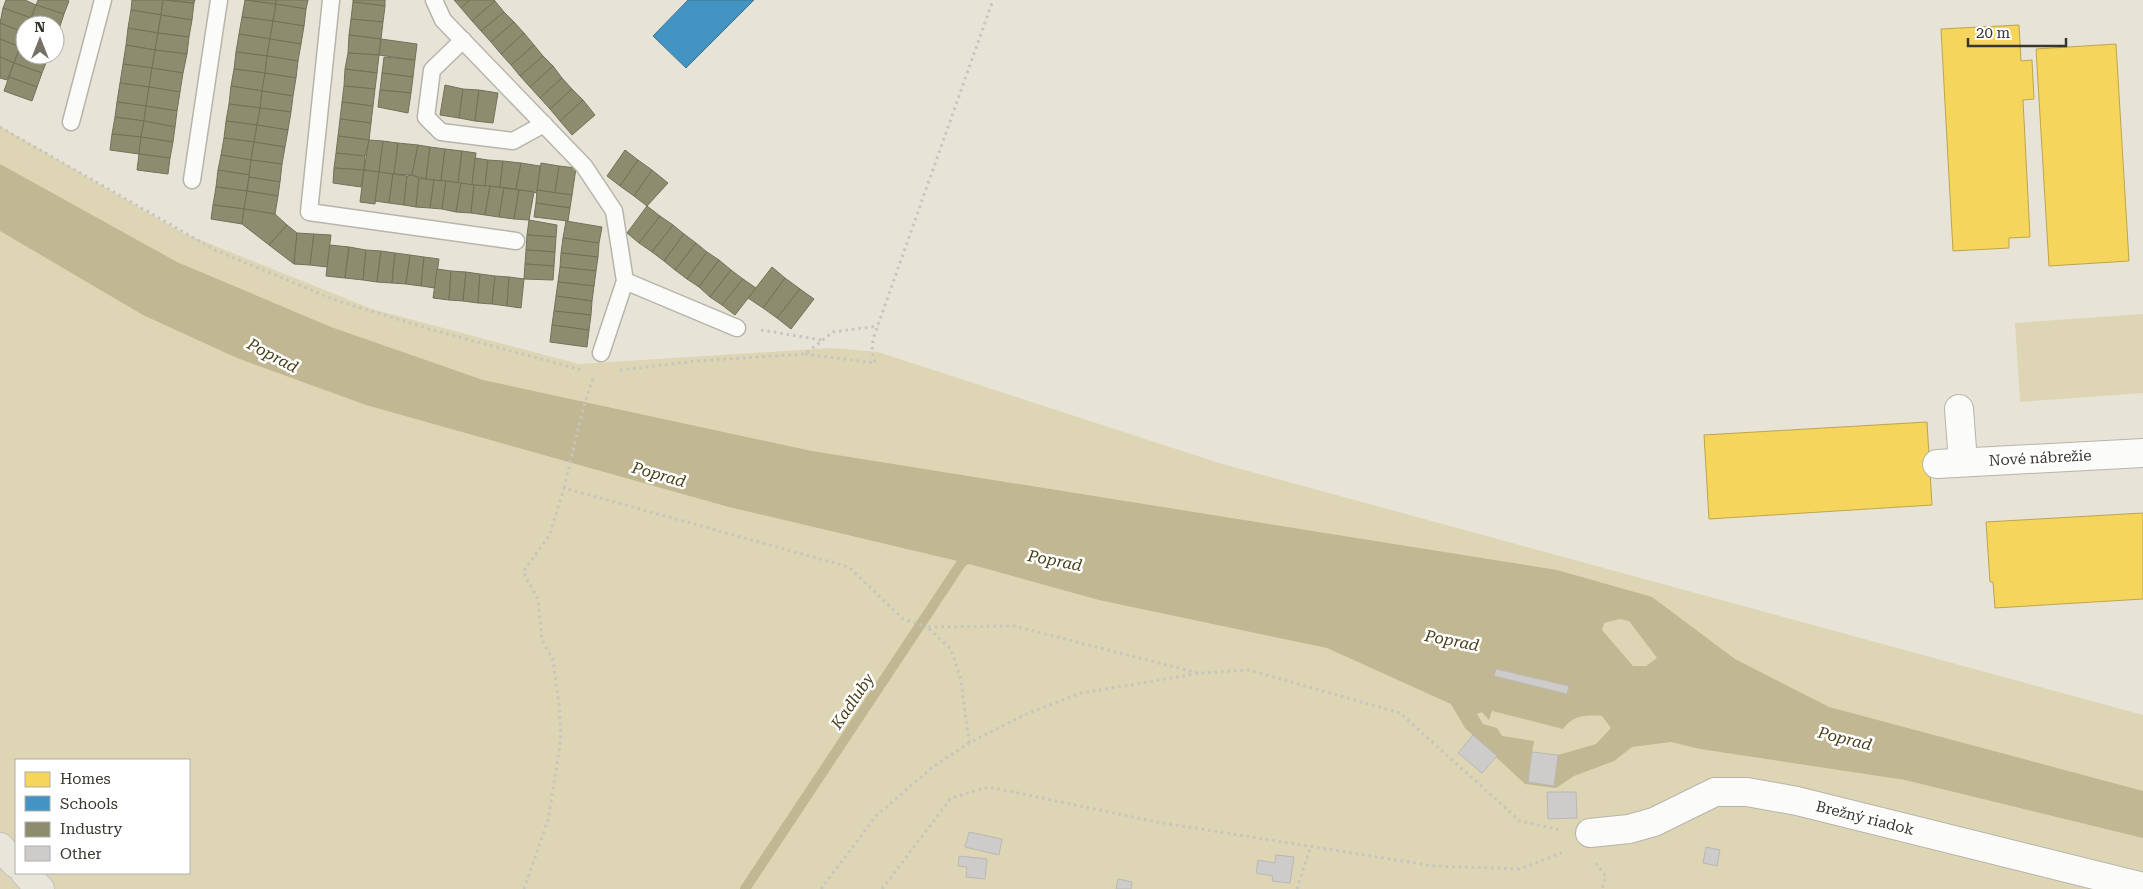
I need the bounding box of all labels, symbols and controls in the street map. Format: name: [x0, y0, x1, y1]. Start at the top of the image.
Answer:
north arrow: [15, 15, 65, 65]
scale bar: [1968, 15, 2066, 47]
text: N: [35, 19, 46, 35]
text: 20 m: [1976, 24, 2011, 42]
water label: Poprad: [243, 334, 301, 377]
street label: Nové nábrežie: [1988, 446, 2092, 470]
water label: Poprad: [629, 458, 688, 491]
water label: Poprad: [1025, 546, 1084, 575]
water label: Poprad: [1422, 626, 1481, 655]
water label: Kadluby: [826, 669, 878, 733]
water label: Poprad: [1815, 722, 1874, 754]
legend: [15, 759, 190, 874]
text: Homes: [60, 770, 111, 788]
text: Schools: [60, 795, 118, 813]
street label: Brežný riadok: [1814, 797, 1917, 839]
text: Industry: [60, 820, 122, 838]
text: Other: [60, 845, 102, 863]

